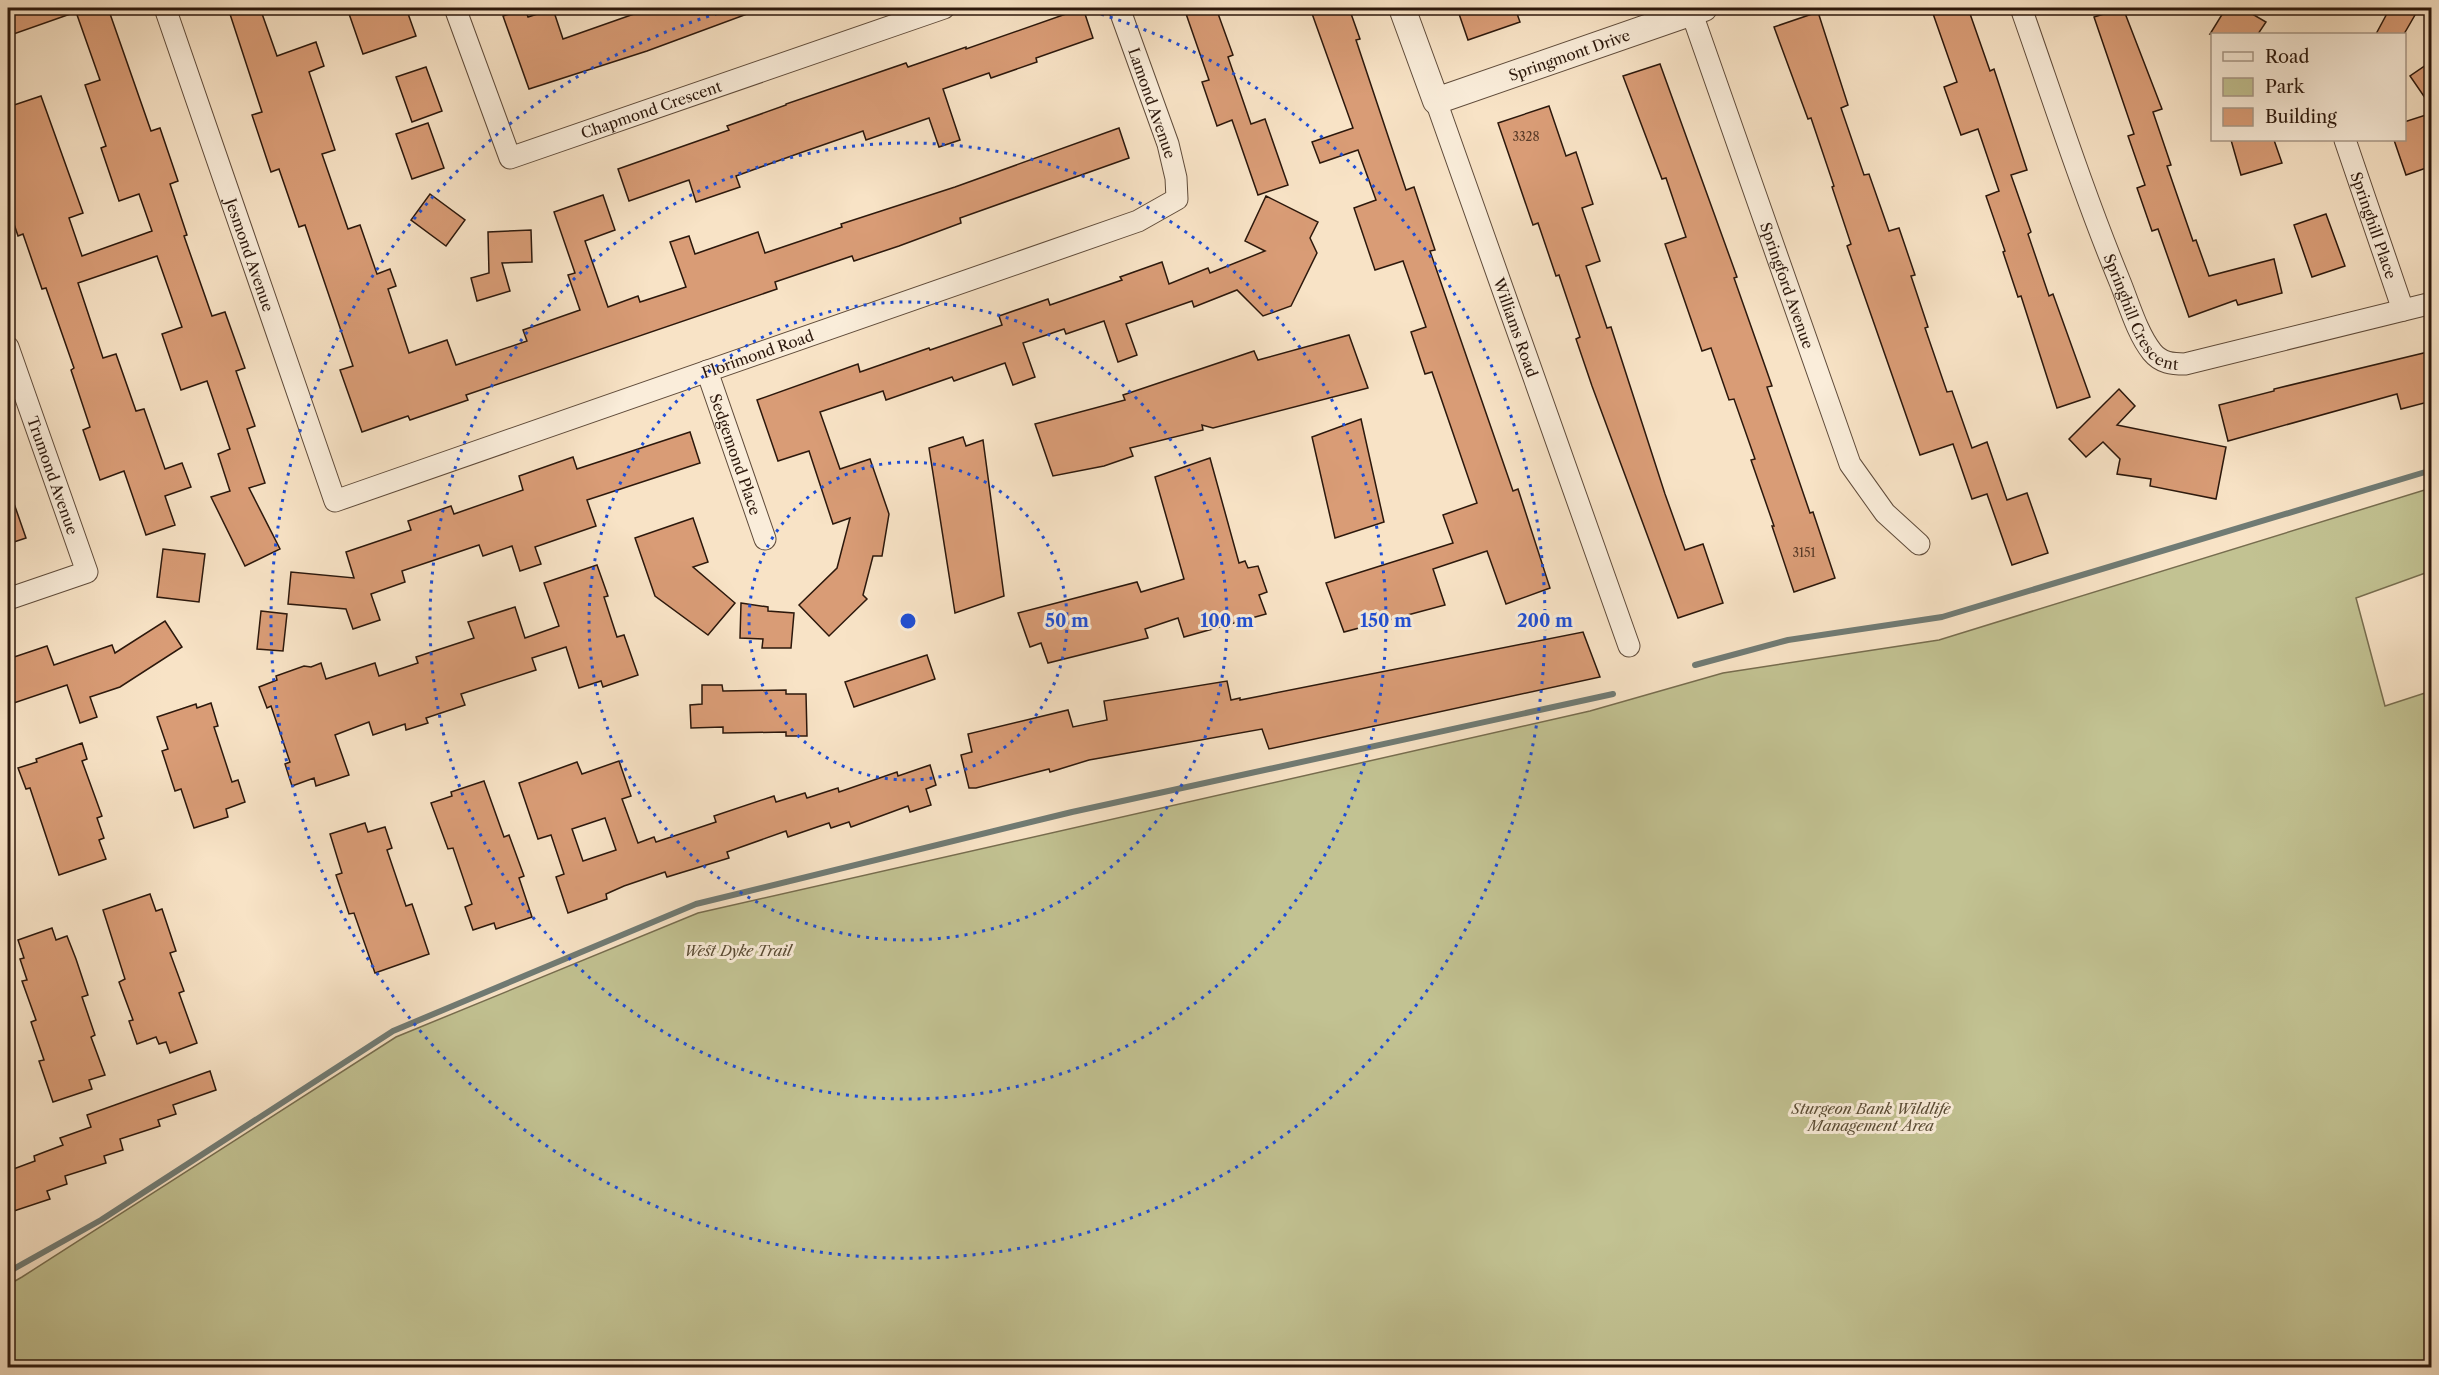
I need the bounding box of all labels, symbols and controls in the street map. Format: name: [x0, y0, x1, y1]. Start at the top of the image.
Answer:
street label: Springmont Drive: [1506, 25, 1632, 85]
legend: [2211, 33, 2406, 141]
street label: Lamond Avenue: [1124, 45, 1180, 161]
text: Road: [2265, 46, 2310, 68]
street label: Chapmond Crescent: [578, 76, 724, 142]
text: Park: [2265, 76, 2306, 98]
text: Building: [2265, 106, 2337, 128]
house number: 3328: [1512, 129, 1540, 144]
street label: Springhill Place: [2347, 169, 2401, 281]
street label: Jesmond Avenue: [221, 194, 278, 314]
street label: Springford Avenue: [1756, 220, 1818, 351]
street label: Springhill Crescent: [2100, 251, 2180, 373]
street label: Williams Road: [1489, 274, 1542, 379]
street label: Florimond Road: [699, 325, 816, 382]
street label: Sedgemond Place: [706, 391, 765, 517]
street label: Trumond Avenue: [23, 414, 83, 537]
house number: 3151: [1792, 545, 1816, 560]
text: 50 m: [1045, 610, 1089, 632]
text: 100 m: [1200, 610, 1254, 632]
text: 150 m: [1360, 610, 1412, 632]
text: 200 m: [1517, 610, 1573, 632]
centre of rings: [898, 611, 918, 631]
park label: West Dyke Trail: [684, 941, 794, 960]
park label: Sturgeon Bank Wildlife Management Area: [1791, 1099, 1951, 1135]

